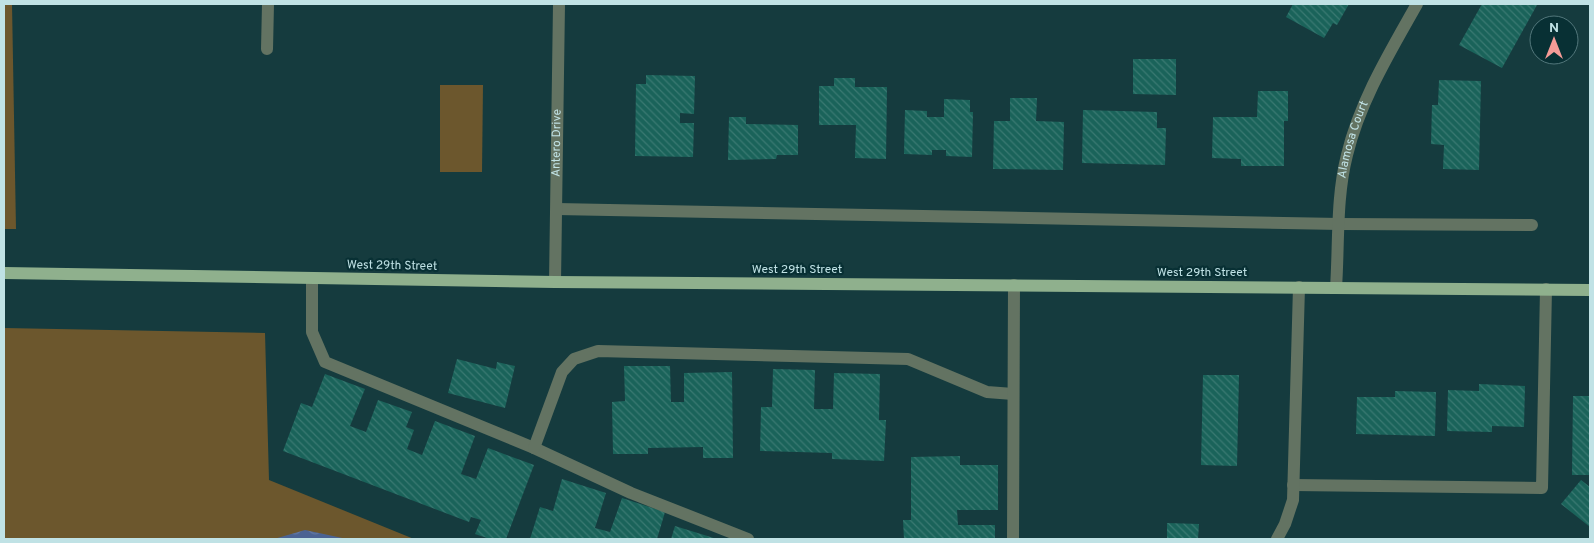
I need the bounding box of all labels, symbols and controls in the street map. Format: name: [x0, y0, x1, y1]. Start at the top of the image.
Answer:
north arrow: [1529, 15, 1579, 65]
text: N: [1549, 20, 1559, 37]
street label: Alamosa Court: [1334, 99, 1373, 180]
street label: Antero Drive: [549, 109, 565, 177]
street label: West 29th Street: [347, 257, 437, 275]
street label: West 29th Street: [752, 262, 842, 278]
street label: West 29th Street: [1157, 265, 1247, 281]

